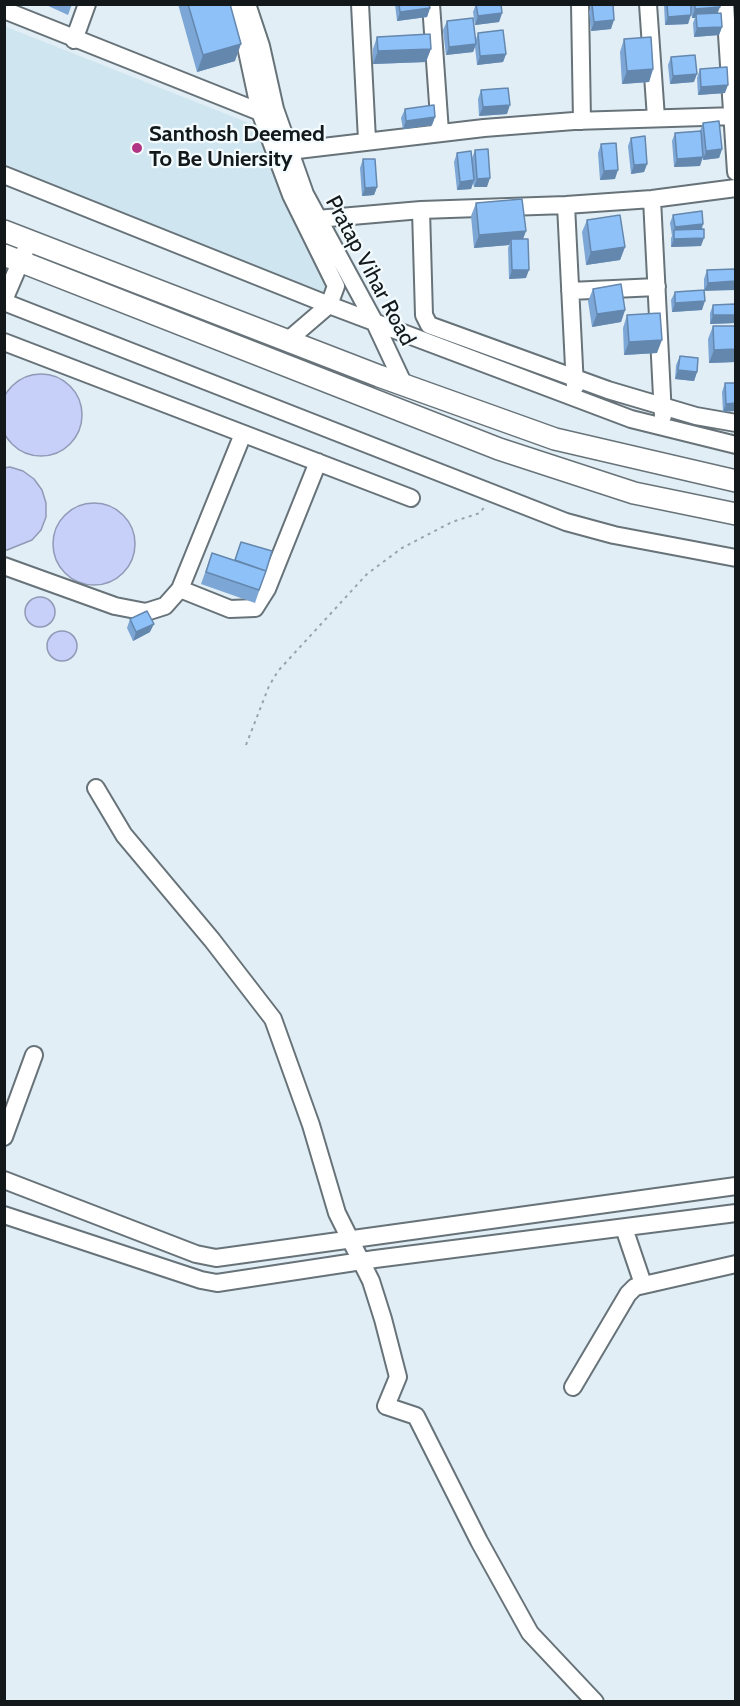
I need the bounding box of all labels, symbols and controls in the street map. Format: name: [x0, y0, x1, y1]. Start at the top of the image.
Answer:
place label: Santhosh Deemed To Be Uniersity: [149, 122, 325, 174]
marker: Santhosh Deemed To Be Uniersity: [130, 141, 144, 155]
street label: Pratap Vihar Road: [319, 192, 421, 350]

